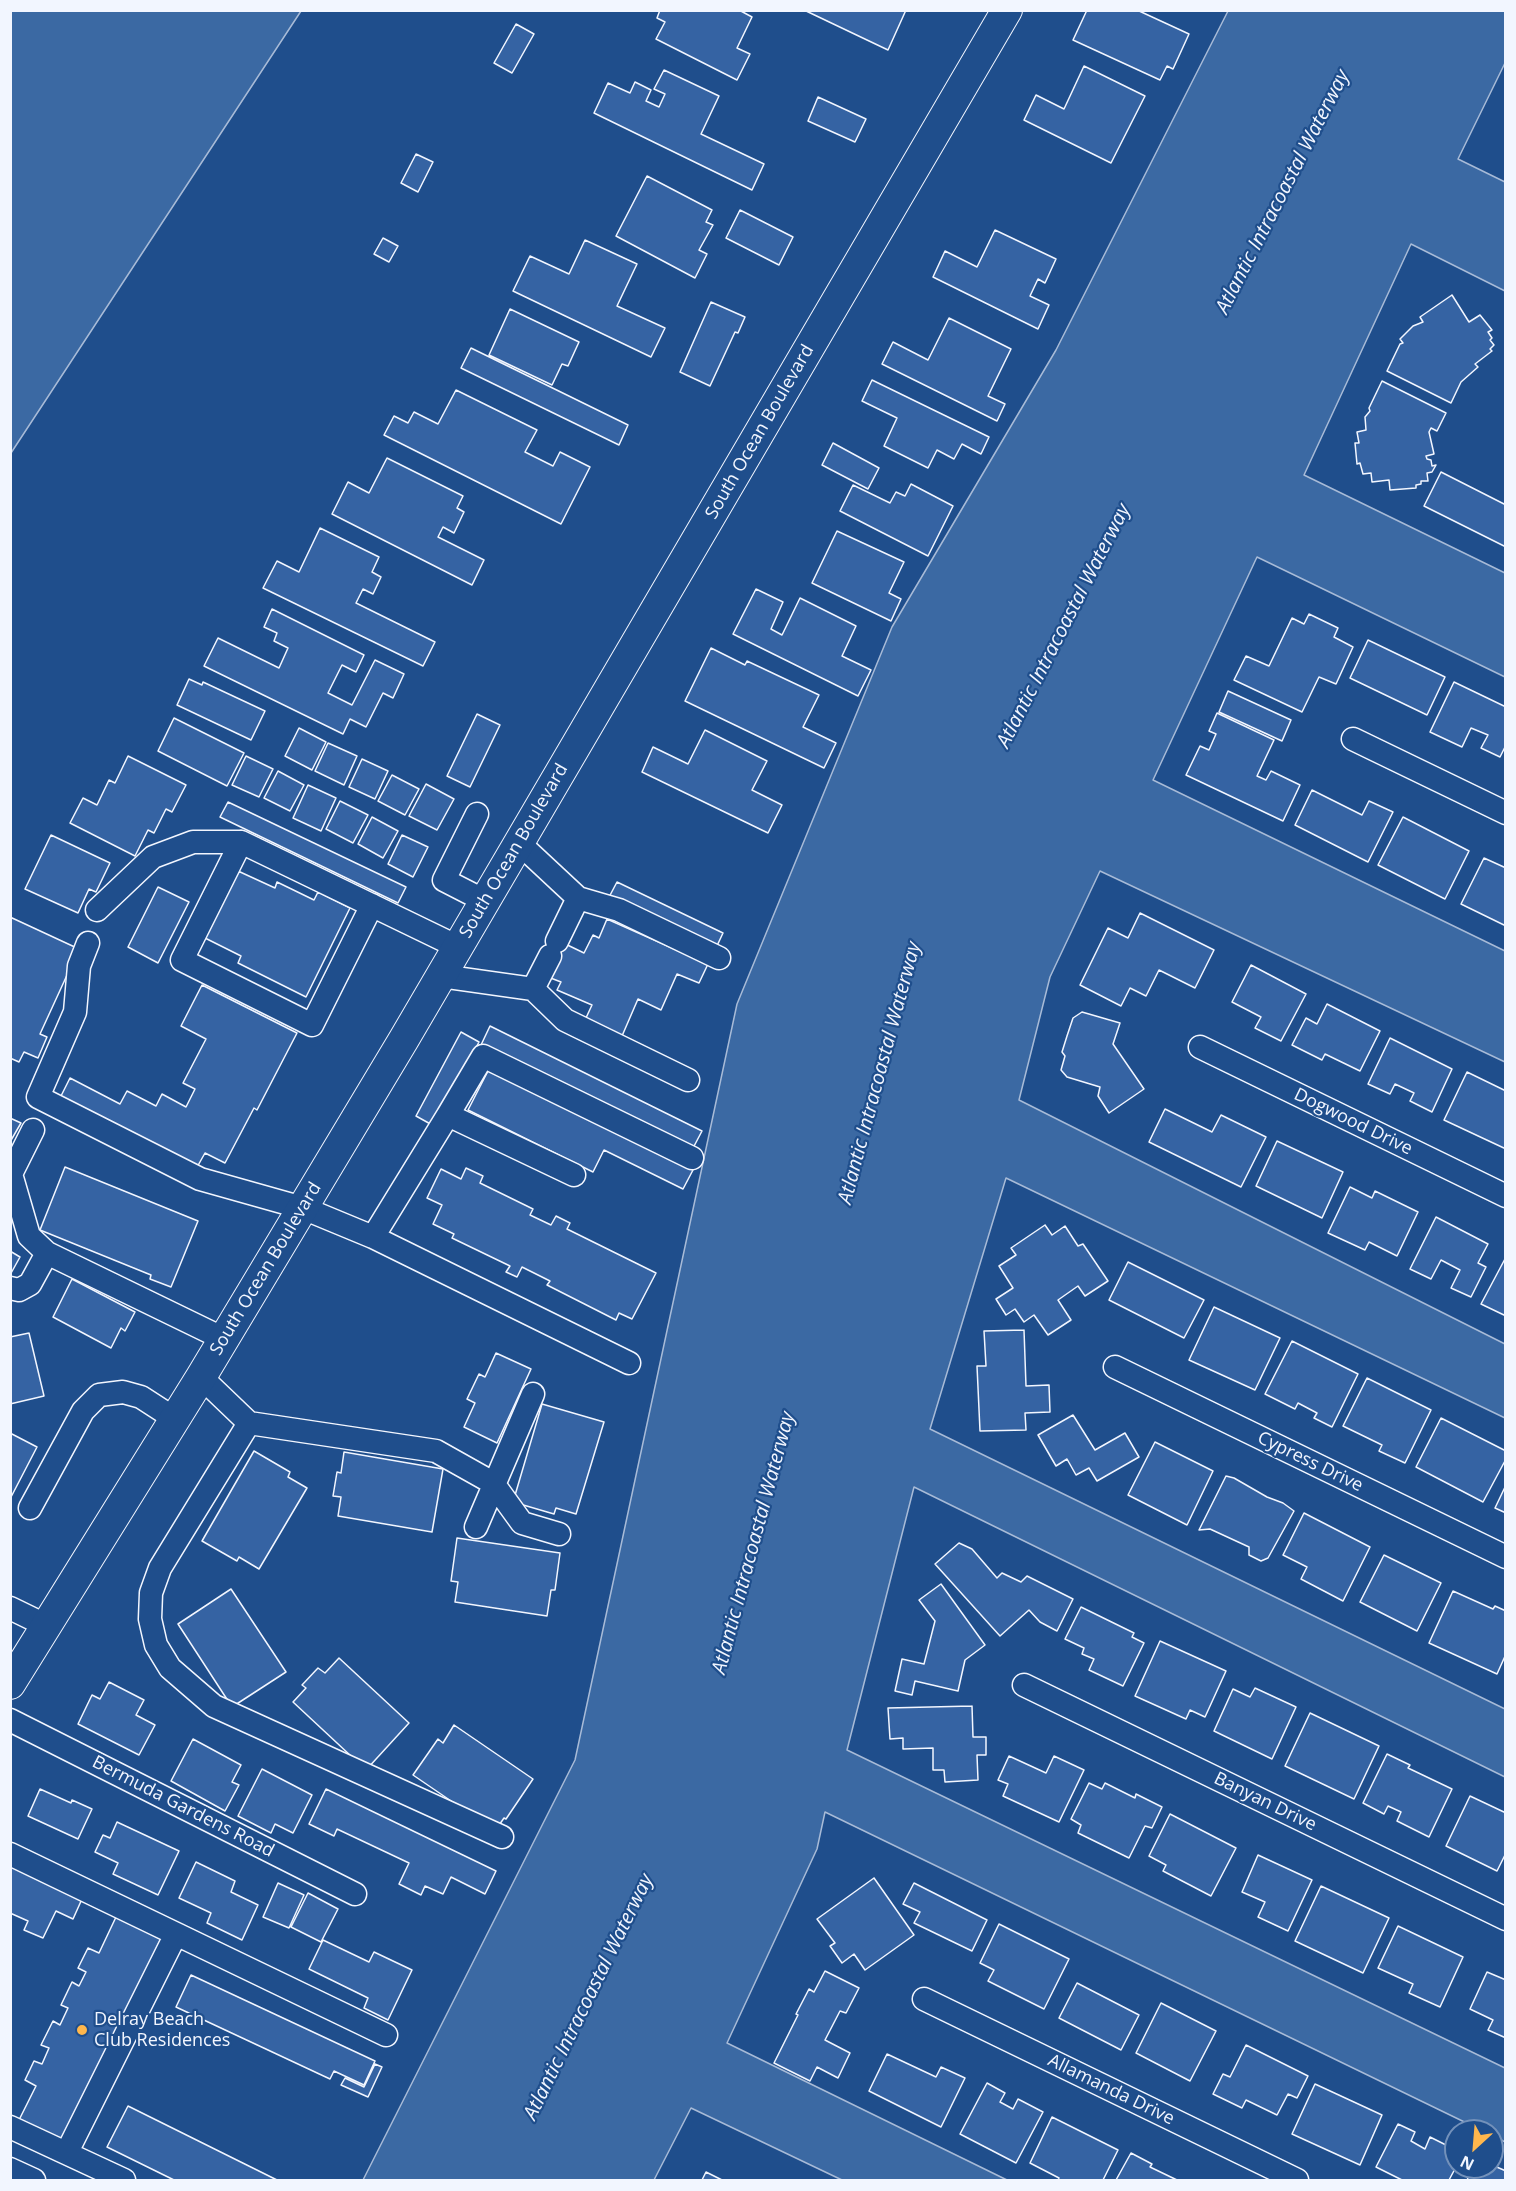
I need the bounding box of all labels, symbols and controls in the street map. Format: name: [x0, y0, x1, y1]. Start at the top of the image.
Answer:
water label: Atlantic Intracoastal Waterway: [1211, 66, 1355, 318]
street label: South Ocean Boulevard: [701, 341, 819, 523]
water label: Atlantic Intracoastal Waterway: [992, 500, 1136, 752]
street label: South Ocean Boulevard: [455, 760, 573, 942]
water label: Atlantic Intracoastal Waterway: [833, 939, 927, 1207]
street label: Dogwood Drive: [1290, 1084, 1416, 1160]
street label: South Ocean Boulevard: [206, 1179, 326, 1359]
water label: Atlantic Intracoastal Waterway: [707, 1409, 801, 1677]
street label: Cypress Drive: [1254, 1427, 1366, 1497]
street label: Bermuda Gardens Road: [88, 1752, 278, 1862]
street label: Banyan Drive: [1210, 1768, 1320, 1836]
water label: Atlantic Intracoastal Waterway: [519, 1870, 659, 2124]
place label: Delray Beach Club Residences: [94, 2009, 230, 2052]
marker: Delray Beach Club Residences: [75, 2023, 89, 2037]
street label: Allamanda Drive: [1044, 2050, 1178, 2130]
north arrow: [1444, 2119, 1504, 2179]
text: N: [1456, 2151, 1478, 2176]

